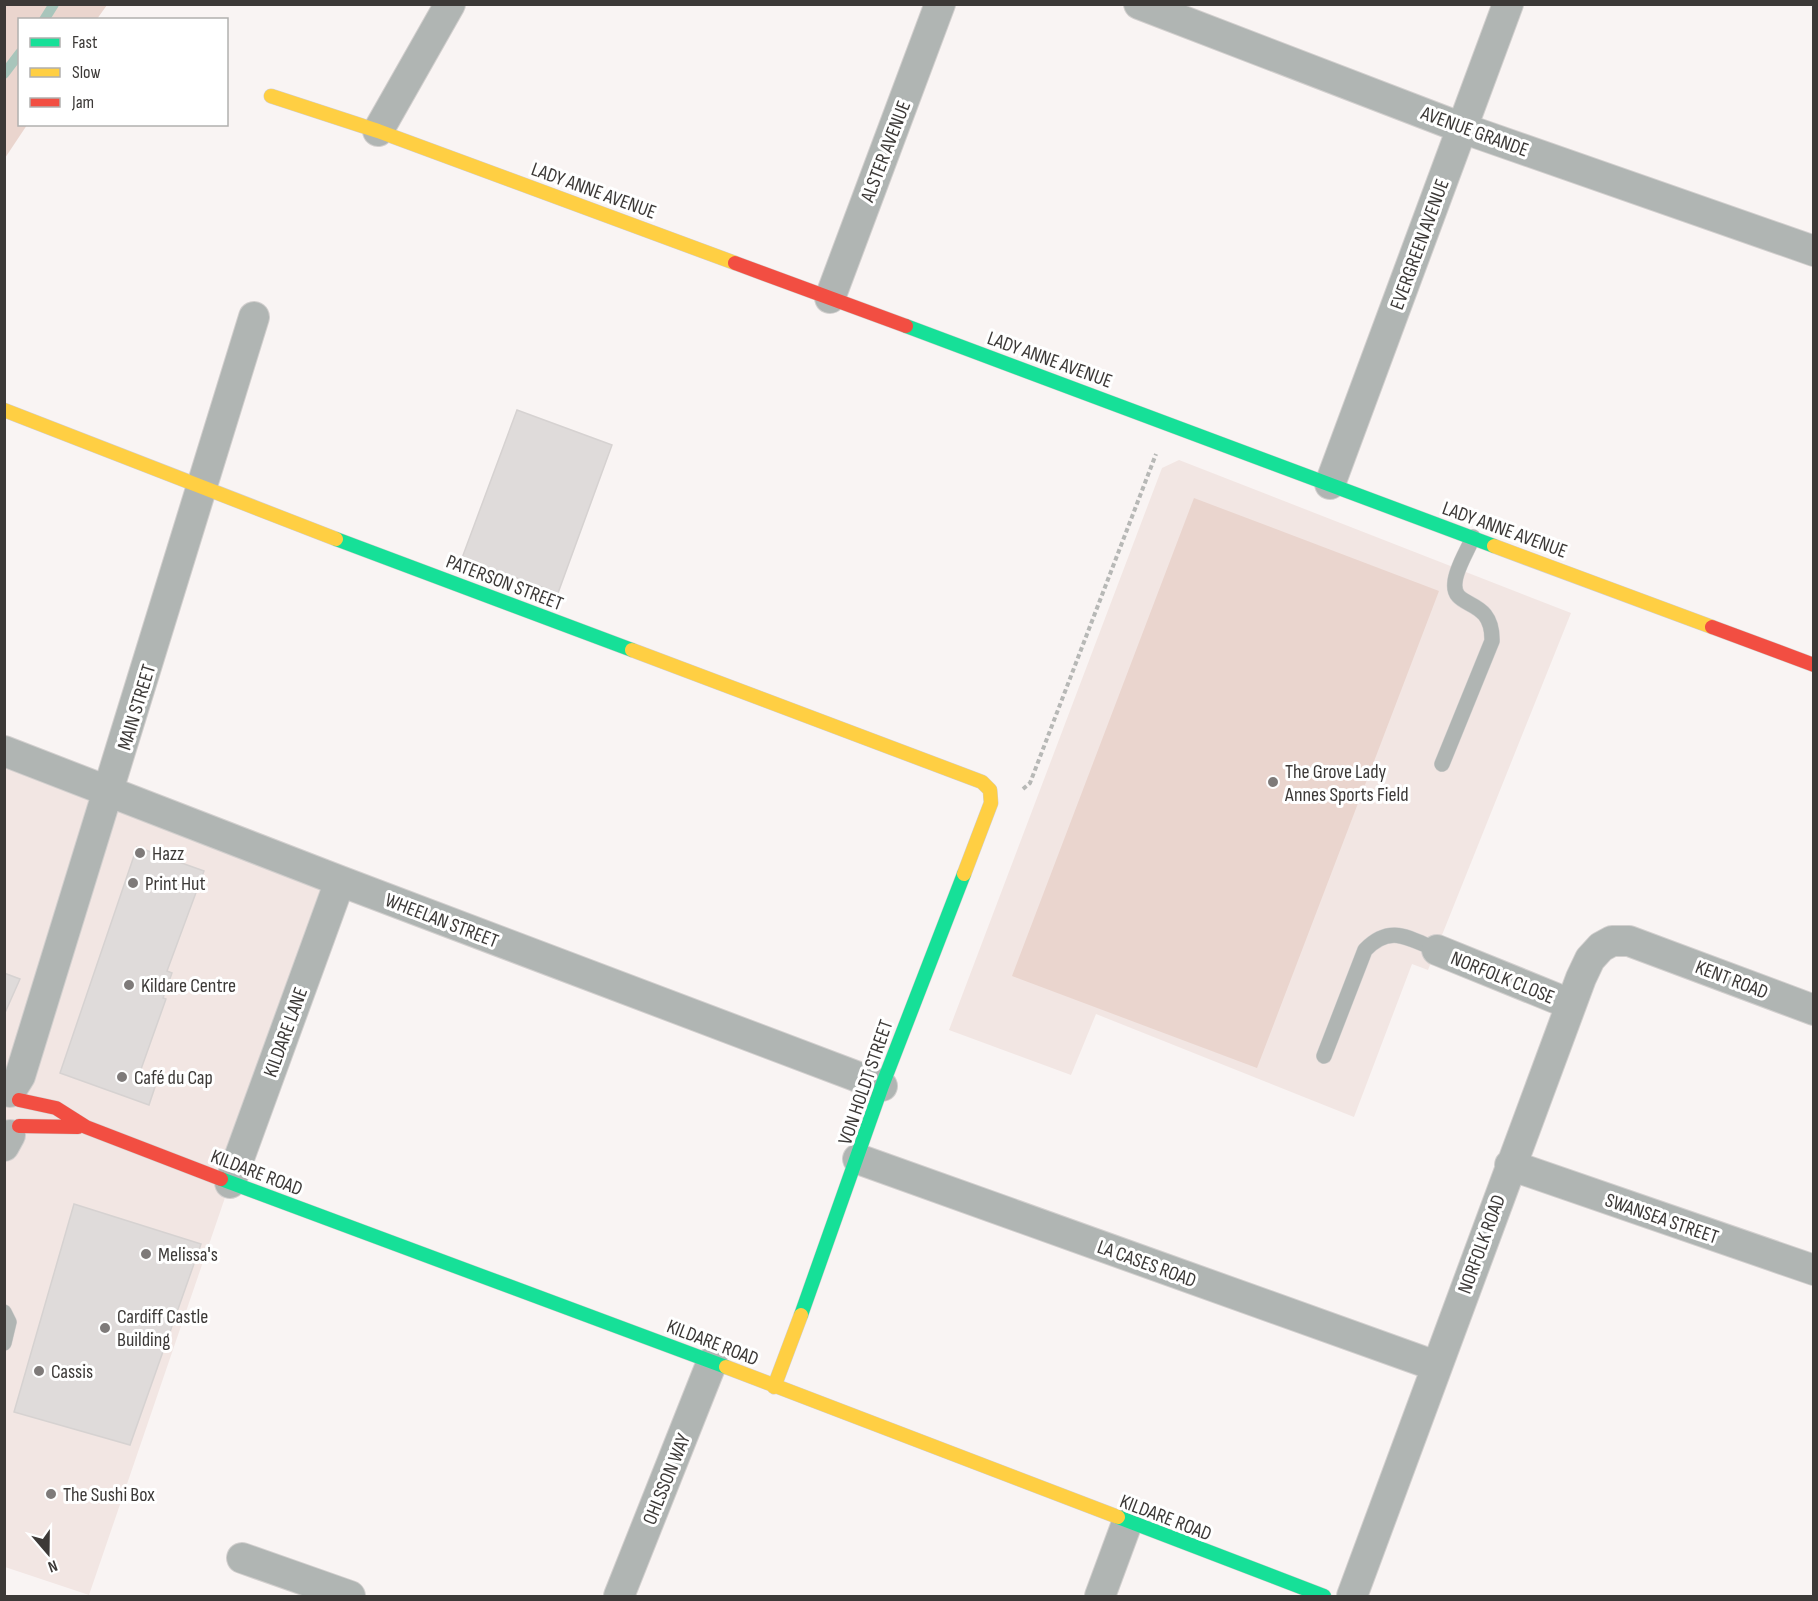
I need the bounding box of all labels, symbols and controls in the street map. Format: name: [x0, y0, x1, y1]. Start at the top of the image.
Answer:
legend: [18, 18, 228, 126]
text: Fast: [72, 32, 98, 53]
text: Slow: [72, 62, 101, 83]
text: Jam: [71, 92, 94, 113]
street label: ALSTER AVENUE: [855, 97, 916, 206]
street label: AVENUE GRANDE: [1417, 101, 1532, 162]
street label: LADY ANNE AVENUE: [528, 157, 659, 225]
street label: EVERGREEN AVENUE: [1385, 176, 1455, 313]
street label: LADY ANNE AVENUE: [984, 326, 1115, 394]
street label: LADY ANNE AVENUE: [1439, 496, 1570, 564]
street label: PATERSON STREET: [443, 550, 567, 616]
street label: MAIN STREET: [113, 662, 161, 753]
place label: The Grove Lady Annes Sports Field: [1284, 760, 1409, 807]
marker: The Grove Lady Annes Sports Field: [1266, 775, 1280, 789]
place label: Hazz: [152, 842, 184, 866]
marker: Hazz: [133, 846, 147, 860]
place label: Print Hut: [145, 872, 206, 896]
marker: Print Hut: [126, 876, 140, 890]
street label: WHEELAN STREET: [382, 888, 502, 954]
street label: NORFOLK CLOSE: [1447, 946, 1558, 1010]
street label: KENT ROAD: [1692, 955, 1771, 1005]
place label: Kildare Centre: [141, 974, 236, 998]
marker: Kildare Centre: [122, 978, 136, 992]
street label: KILDARE LANE: [259, 984, 313, 1081]
street label: VON HOLDT STREET: [833, 1017, 899, 1148]
place label: Café du Cap: [134, 1066, 213, 1090]
marker: Café du Cap: [115, 1070, 129, 1084]
street label: KILDARE ROAD: [207, 1144, 306, 1201]
street label: SWANSEA STREET: [1602, 1188, 1722, 1250]
street label: NORFOLK ROAD: [1453, 1192, 1511, 1297]
street label: LA CASES ROAD: [1094, 1235, 1199, 1293]
place label: Melissa's: [158, 1243, 218, 1267]
marker: Melissa's: [139, 1247, 153, 1261]
place label: Cardiff Castle Building: [117, 1305, 208, 1352]
street label: KILDARE ROAD: [663, 1314, 762, 1371]
marker: Cardiff Castle Building: [98, 1321, 112, 1335]
place label: Cassis: [51, 1360, 93, 1384]
marker: Cassis: [32, 1364, 46, 1378]
street label: OHLSSON WAY: [638, 1430, 696, 1528]
place label: The Sushi Box: [63, 1483, 155, 1507]
marker: The Sushi Box: [44, 1487, 58, 1501]
street label: KILDARE ROAD: [1116, 1489, 1215, 1546]
north arrow: [18, 1523, 78, 1583]
text: N: [45, 1555, 60, 1576]

